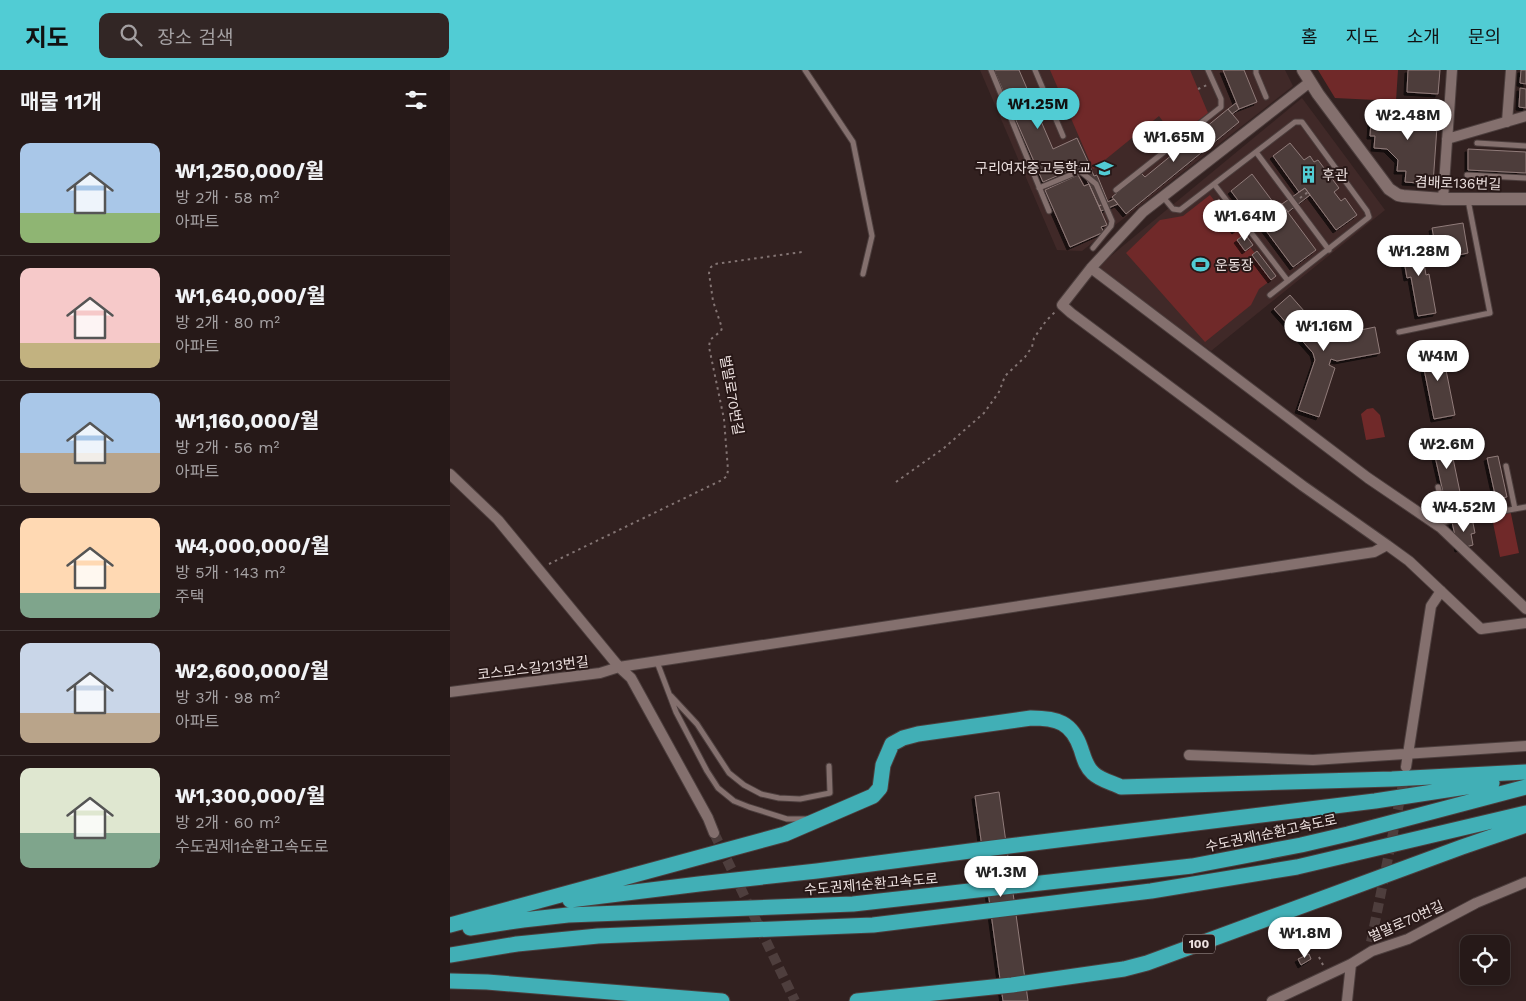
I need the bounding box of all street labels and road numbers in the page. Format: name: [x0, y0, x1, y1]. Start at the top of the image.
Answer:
street label: 겸배로136번길: [1414, 173, 1502, 193]
street label: 벌말로70번길: [717, 354, 747, 436]
street label: 코스모스길213번길: [476, 653, 590, 683]
street label: 수도권제1순환고속도로: [1204, 811, 1338, 855]
street label: 수도권제1순환고속도로: [803, 870, 939, 898]
street label: 벌말로70번길: [1366, 897, 1446, 945]
road number: 100: [1183, 934, 1215, 954]

